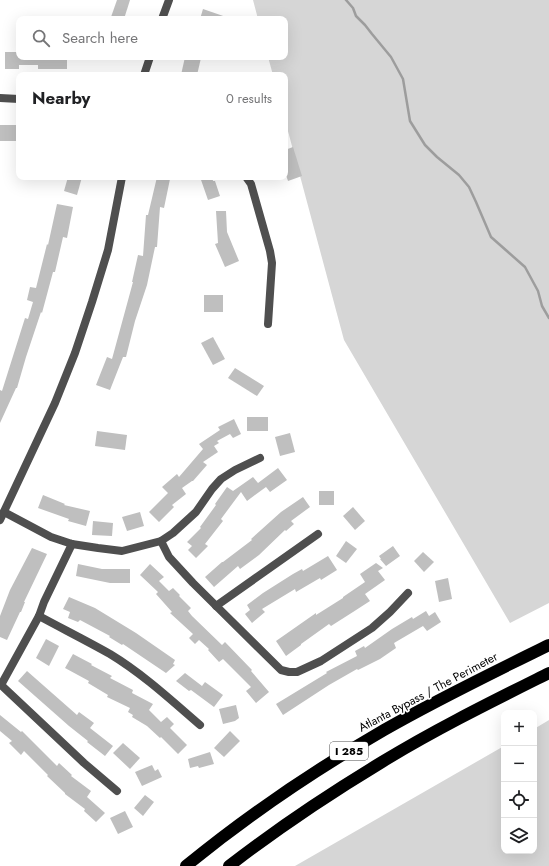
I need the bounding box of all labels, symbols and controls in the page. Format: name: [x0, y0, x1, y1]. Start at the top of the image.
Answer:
search box: [16, 16, 288, 60]
icon: search: [30, 27, 52, 49]
text: Search here: [62, 27, 138, 49]
text: Nearby: [32, 86, 90, 110]
text: 0 results: [226, 89, 272, 108]
street label: Atlanta Bypass / The Perimeter: [355, 647, 502, 736]
map controls: [501, 710, 537, 854]
button: +: [501, 710, 537, 746]
road number: I 285: [330, 742, 368, 760]
button: −: [501, 746, 537, 782]
button: locate: [501, 782, 537, 818]
button: layers: [501, 818, 537, 854]

